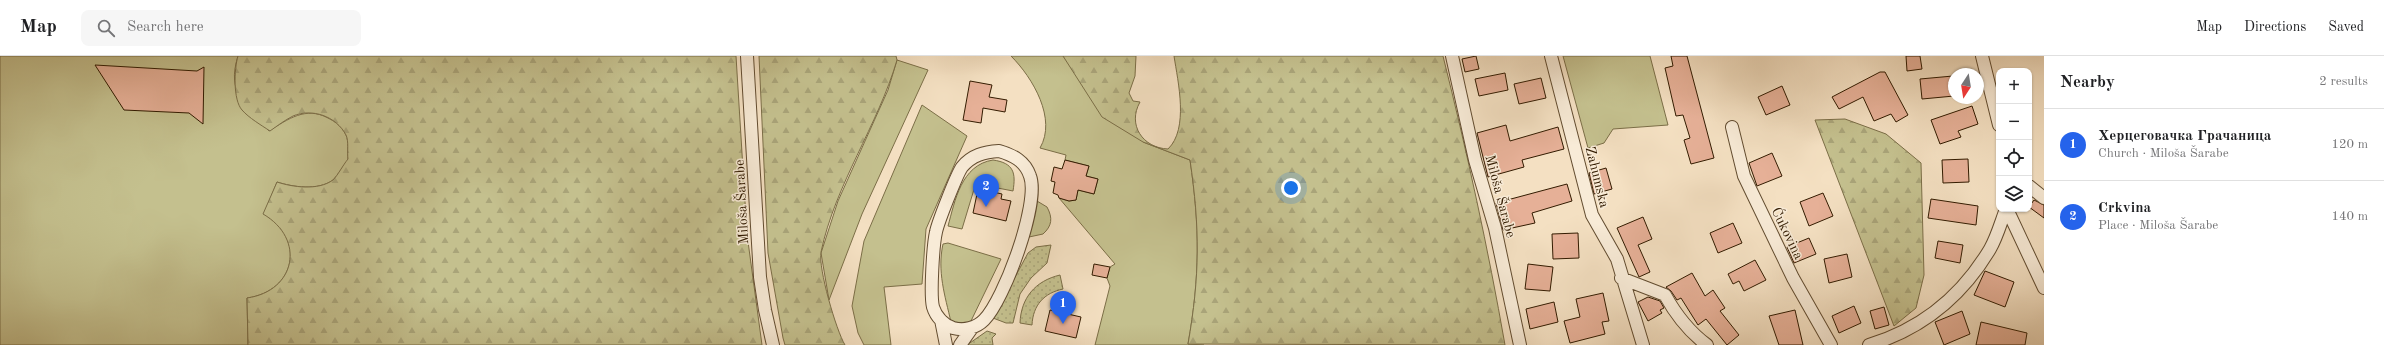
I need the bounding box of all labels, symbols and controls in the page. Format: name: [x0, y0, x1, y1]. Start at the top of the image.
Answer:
search box: [81, 10, 361, 46]
icon: search: [95, 17, 117, 39]
text: Map: [20, 18, 57, 37]
text: Search here: [127, 20, 204, 35]
text: Map: [2196, 20, 2222, 34]
text: Directions: [2244, 20, 2306, 34]
text: Saved: [2328, 20, 2364, 34]
north arrow: [1948, 68, 1984, 104]
map controls: [1996, 68, 2032, 212]
button: +: [1996, 68, 2032, 104]
text: Nearby: [2060, 74, 2115, 91]
text: 2 results: [2319, 75, 2368, 88]
button: −: [1996, 104, 2032, 140]
text: Херцеговачка Грачаница: [2098, 129, 2271, 144]
text: 1: [2069, 138, 2077, 151]
text: 120 m: [2331, 138, 2368, 151]
button: locate: [1996, 140, 2032, 176]
street label: Zahumska: [1583, 145, 1611, 209]
text: Church · Miloša Šarabe: [2098, 147, 2229, 160]
street label: Miloša Šarabe: [1482, 153, 1521, 239]
street label: Miloša Šarabe: [730, 159, 751, 245]
pin: 2: [973, 174, 999, 207]
button: layers: [1996, 176, 2032, 212]
your location: [1281, 178, 1301, 198]
text: Crkvina: [2098, 201, 2151, 216]
street label: Ćukovina: [1768, 203, 1809, 262]
text: 2: [2069, 210, 2077, 223]
text: 140 m: [2331, 210, 2368, 223]
text: Place · Miloša Šarabe: [2098, 219, 2218, 232]
pin: 1: [1050, 291, 1076, 324]

